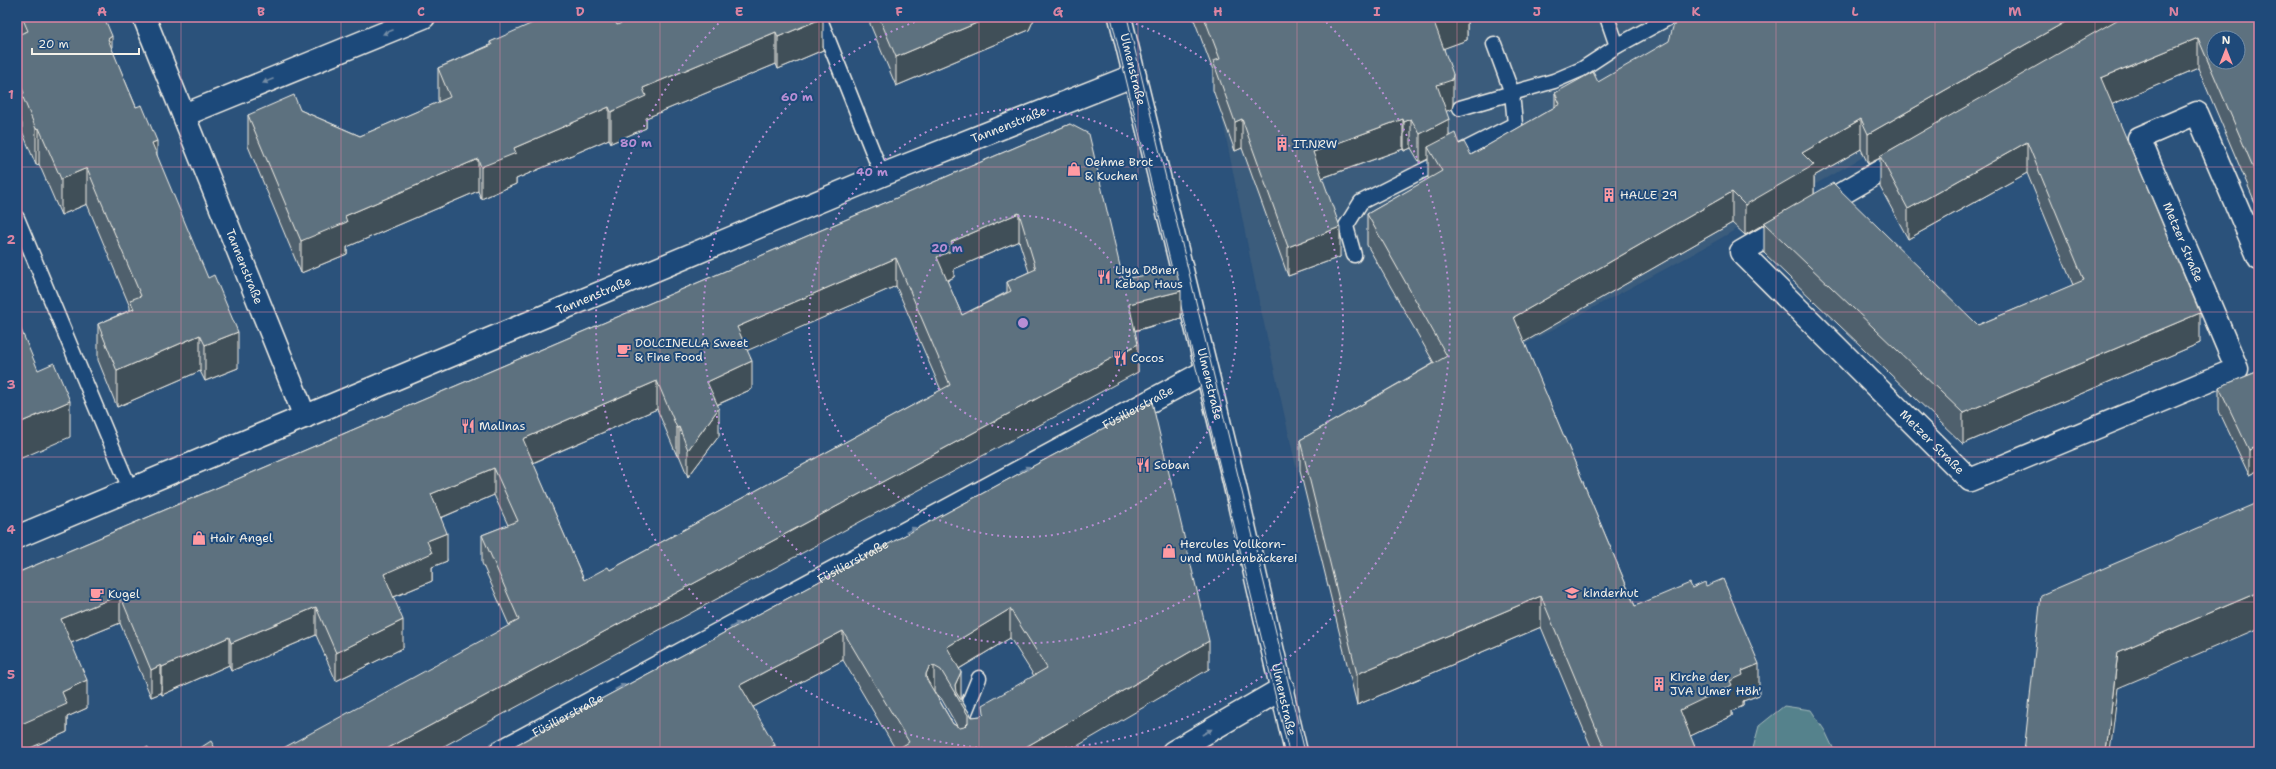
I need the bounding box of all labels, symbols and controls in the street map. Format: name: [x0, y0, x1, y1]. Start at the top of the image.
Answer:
text: A: [97, 3, 107, 20]
text: B: [257, 3, 265, 20]
text: C: [417, 3, 425, 20]
text: D: [575, 3, 585, 20]
text: E: [735, 3, 744, 20]
text: F: [895, 3, 903, 20]
text: G: [1053, 3, 1064, 20]
text: H: [1213, 3, 1223, 20]
text: I: [1373, 3, 1381, 20]
text: J: [1533, 3, 1541, 20]
text: K: [1692, 3, 1701, 20]
text: L: [1851, 3, 1859, 20]
text: M: [2008, 3, 2022, 20]
text: N: [2169, 3, 2179, 20]
one-way arrow: [382, 29, 394, 35]
scale bar: [32, 30, 139, 56]
north arrow: [2206, 30, 2246, 70]
street label: Ulmenstraße: [1116, 32, 1149, 107]
text: N: [2222, 33, 2231, 48]
text: 20 m: [38, 36, 69, 52]
one-way arrow: [262, 78, 273, 84]
text: 1: [8, 86, 14, 103]
text: 60 m: [781, 89, 813, 105]
street label: Tannenstraße: [969, 103, 1049, 147]
text: 80 m: [620, 135, 652, 151]
building icon: IT.NRW: [1274, 136, 1290, 152]
place label: IT.NRW: [1293, 136, 1337, 152]
place label: Oehme Brot & Kuchen: [1085, 154, 1153, 184]
shop icon: Oehme Brot & Kuchen: [1066, 161, 1082, 177]
text: 40 m: [856, 164, 888, 180]
building icon: HALLE 29: [1601, 187, 1617, 203]
place label: HALLE 29: [1620, 187, 1677, 203]
street label: Metzer Straße: [2159, 200, 2207, 284]
street label: Tannenstraße: [222, 227, 267, 307]
text: 2: [6, 231, 16, 248]
text: 20 m: [931, 240, 963, 256]
place label: Liya Döner Kebap Haus: [1115, 262, 1183, 292]
restaurant icon: Liya Döner Kebap Haus: [1096, 269, 1112, 285]
street label: Tannenstraße: [554, 273, 634, 319]
centre of rings: [1016, 316, 1030, 330]
place label: DOLCINELLA Sweet & Fine Food: [635, 335, 748, 365]
cafe icon: DOLCINELLA Sweet & Fine Food: [616, 342, 632, 358]
street label: Ulmenstraße: [1193, 346, 1227, 422]
restaurant icon: Cocos: [1112, 350, 1128, 366]
place label: Cocos: [1131, 350, 1164, 366]
text: 3: [6, 376, 16, 393]
street label: Füsilierstraße: [1100, 382, 1177, 433]
street label: Metzer Straße: [1896, 406, 1968, 478]
restaurant icon: Malinas: [460, 418, 476, 434]
place label: Malinas: [479, 418, 525, 434]
restaurant icon: Soban: [1135, 457, 1151, 473]
place label: Soban: [1154, 457, 1190, 473]
one-way arrow: [1019, 465, 1031, 472]
text: 4: [6, 521, 16, 538]
one-way arrow: [905, 527, 917, 534]
shop icon: Hair Angel: [191, 530, 207, 546]
place label: Hair Angel: [210, 530, 273, 546]
street label: Füsilierstraße: [815, 536, 891, 587]
place label: Hercules Vollkorn- und Mühlenbäckerei: [1180, 536, 1297, 566]
shop icon: Hercules Vollkorn- und Mühlenbäckerei: [1161, 543, 1177, 559]
school or university icon: kinderhut: [1564, 585, 1580, 601]
place label: kinderhut: [1583, 585, 1639, 601]
cafe icon: Kugel: [89, 586, 105, 602]
place label: Kugel: [108, 586, 140, 602]
one-way arrow: [729, 622, 741, 629]
street label: Ulmenstraße: [1268, 662, 1300, 737]
text: 5: [7, 666, 15, 683]
place label: Kirche der JVA Ulmer Höh': [1670, 669, 1762, 699]
building icon: Kirche der JVA Ulmer Höh': [1651, 676, 1667, 692]
one-way arrow: [614, 684, 626, 690]
street label: Füsilierstraße: [529, 690, 606, 741]
one-way arrow: [1201, 729, 1213, 736]

